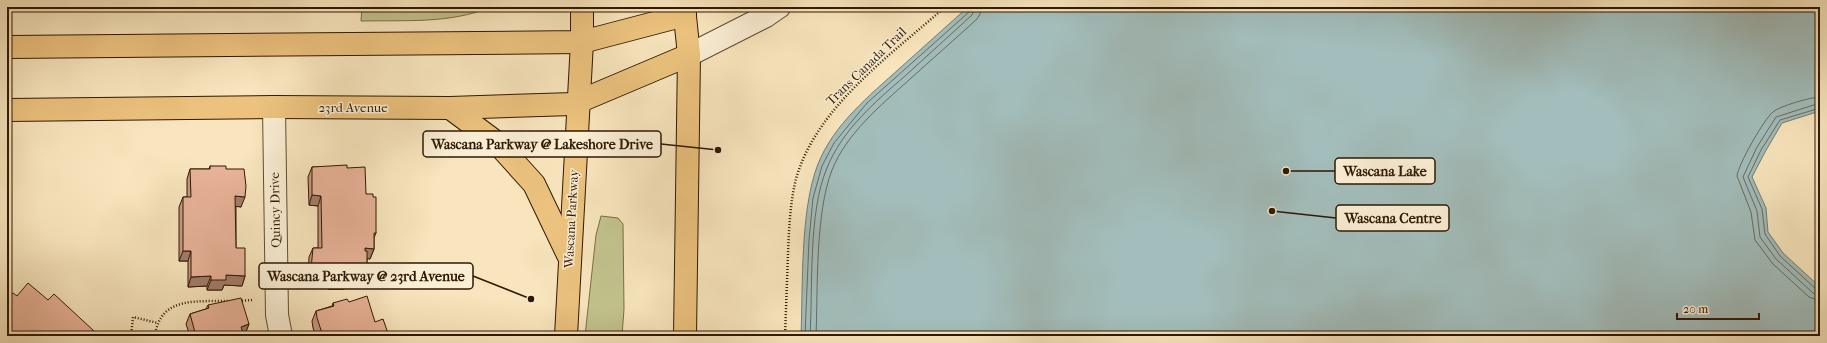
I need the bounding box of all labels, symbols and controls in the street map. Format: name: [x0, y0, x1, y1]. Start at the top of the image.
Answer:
street label: Trans Canada Trail: [823, 24, 909, 108]
street label: 23rd Avenue: [318, 100, 388, 115]
callout: Wascana Parkway @ Lakeshore Drive: [423, 131, 661, 157]
text: Wascana Parkway @ Lakeshore Drive: [430, 136, 653, 153]
callout: Wascana Lake: [1335, 158, 1435, 184]
text: Wascana Lake: [1342, 163, 1427, 180]
street label: Wascana Parkway: [561, 168, 581, 270]
street label: Quincy Drive: [267, 171, 283, 248]
callout: Wascana Centre: [1336, 205, 1449, 231]
text: Wascana Centre: [1344, 210, 1441, 227]
callout: Wascana Parkway @ 23rd Avenue: [259, 263, 473, 289]
text: Wascana Parkway @ 23rd Avenue: [266, 268, 465, 285]
scale bar: [1677, 295, 1759, 321]
text: 20 m: [1683, 302, 1708, 316]

